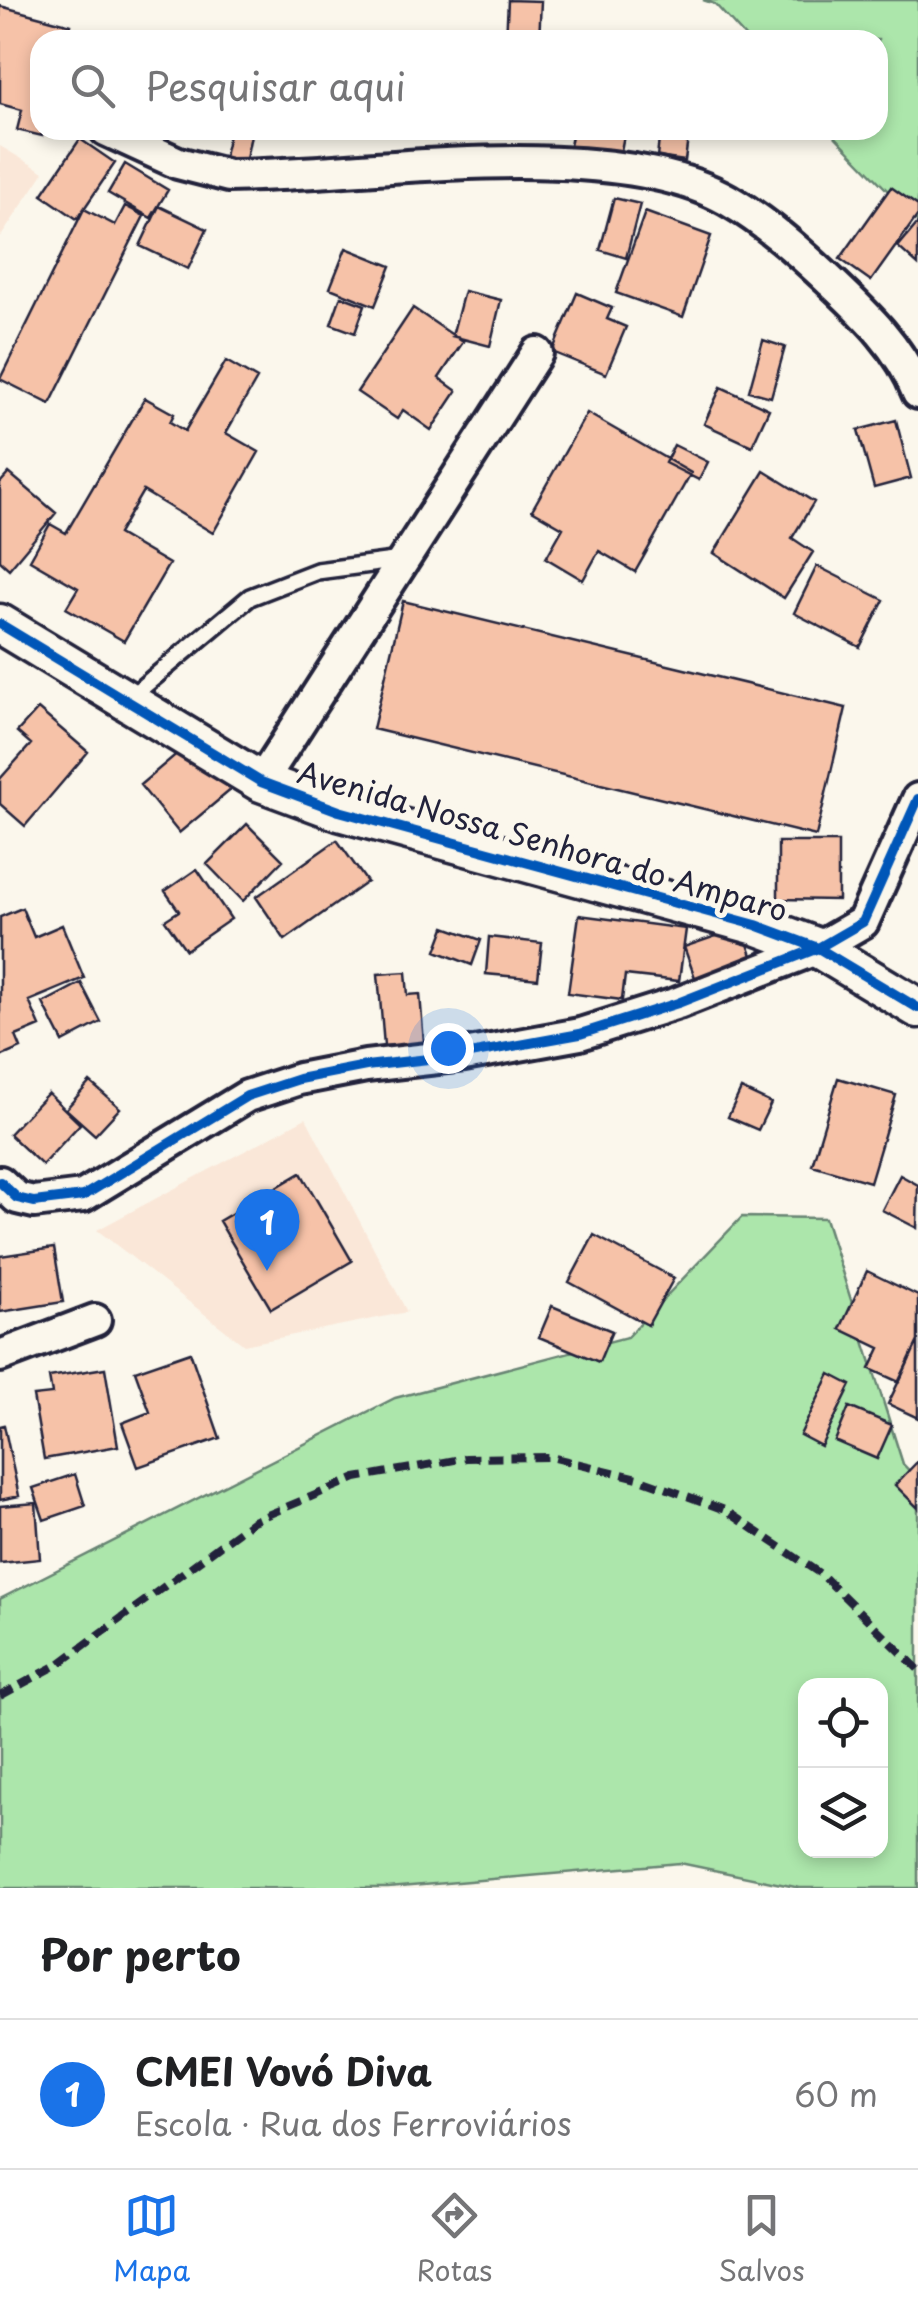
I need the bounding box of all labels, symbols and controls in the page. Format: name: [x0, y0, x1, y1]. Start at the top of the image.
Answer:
search box: [30, 30, 888, 140]
text: Pesquisar aqui: [145, 57, 406, 114]
icon: search: [65, 58, 120, 113]
street label: Avenida Nossa Senhora do Amparo: [293, 748, 793, 932]
your location: [423, 1023, 474, 1074]
pin: 1: [234, 1188, 300, 1271]
map controls: [798, 1678, 888, 1858]
button: locate: [798, 1678, 888, 1768]
button: layers: [798, 1768, 888, 1858]
text: Por perto: [40, 1922, 241, 1985]
text: CMEI Vovó Diva: [135, 2042, 432, 2099]
text: 1: [65, 2070, 80, 2118]
text: 60 m: [794, 2070, 878, 2118]
text: Escola · Rua dos Ferroviários: [135, 2099, 572, 2147]
tab: Mapa: [113, 2188, 190, 2291]
tab: Rotas: [416, 2188, 492, 2291]
tab: Salvos: [719, 2188, 805, 2291]

